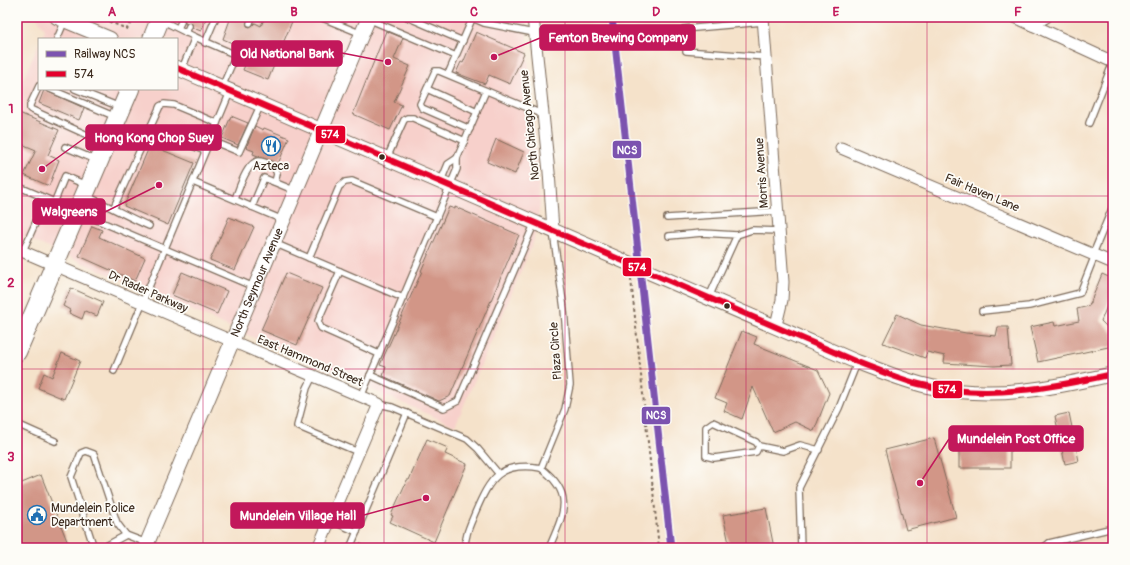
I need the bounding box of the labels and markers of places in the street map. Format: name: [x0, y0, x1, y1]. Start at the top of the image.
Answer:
callout: Fenton Brewing Company: [540, 25, 695, 50]
callout: Old National Bank: [232, 41, 342, 66]
callout: Hong Kong Chop Suey: [86, 125, 221, 150]
restaurant icon: Azteca: [260, 135, 282, 157]
unlabelled marker: [377, 152, 387, 162]
place label: Azteca: [253, 159, 290, 174]
callout: Walgreens: [33, 199, 105, 224]
unlabelled marker: [722, 301, 732, 311]
callout: Mundelein Post Office: [949, 426, 1083, 451]
place label: Mundelein Police Department: [51, 501, 135, 530]
callout: Mundelein Village Hall: [231, 503, 364, 528]
public building icon: Mundelein Police Department: [26, 504, 48, 526]

